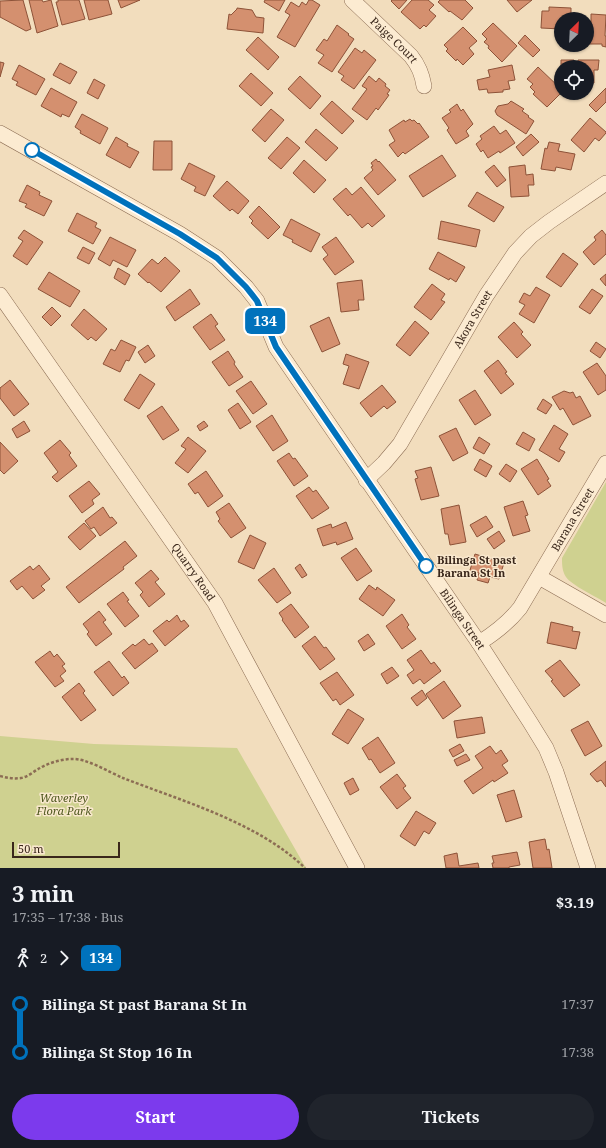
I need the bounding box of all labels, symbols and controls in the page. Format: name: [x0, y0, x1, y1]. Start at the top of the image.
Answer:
north arrow: [554, 12, 594, 52]
map controls: [554, 12, 594, 100]
street label: Paige Court: [367, 13, 422, 66]
button: locate: [554, 60, 594, 100]
unlabelled marker: [24, 142, 40, 158]
street label: Akora Street: [449, 287, 495, 351]
line badge: 134: [242, 308, 288, 334]
text: 134: [253, 311, 277, 330]
street label: Barana Street: [547, 485, 597, 554]
street label: Quarry Road: [168, 540, 219, 604]
place label: Bilinga St past Barana St In: [437, 552, 517, 580]
marker: Bilinga St past Barana St In: [418, 558, 434, 574]
street label: Bilinga Street: [437, 585, 489, 652]
park label: Waverley Flora Park: [36, 790, 92, 818]
scale bar: [12, 840, 120, 859]
text: 50 m: [18, 841, 44, 856]
text: 3 min: [12, 878, 74, 908]
text: $3.19: [556, 892, 594, 912]
text: 17:35 – 17:38 · Bus: [12, 908, 123, 926]
icon: walk: [12, 947, 34, 969]
icon: forward: [53, 947, 75, 969]
text: 134: [89, 948, 113, 967]
text: 2: [40, 949, 47, 967]
text: Bilinga St past Barana St In: [42, 994, 247, 1014]
text: 17:37: [561, 995, 594, 1013]
text: Bilinga St Stop 16 In: [42, 1042, 192, 1062]
text: 17:38: [561, 1043, 594, 1061]
button: Start: [12, 1094, 299, 1140]
button: Tickets: [307, 1094, 594, 1140]

